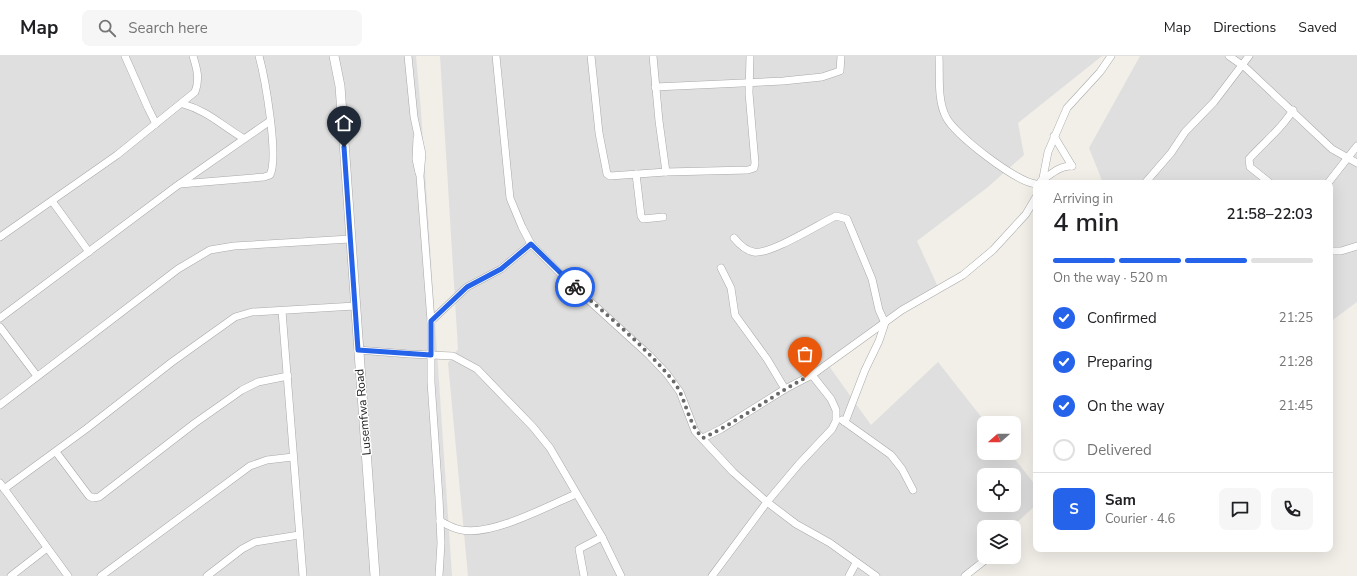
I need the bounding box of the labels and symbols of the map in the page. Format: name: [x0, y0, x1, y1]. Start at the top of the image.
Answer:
pin: [327, 106, 361, 147]
courier: [555, 267, 595, 307]
pin: [788, 337, 822, 378]
street label: Lusemfwa Road: [351, 368, 375, 456]
north arrow: [977, 416, 1021, 460]

